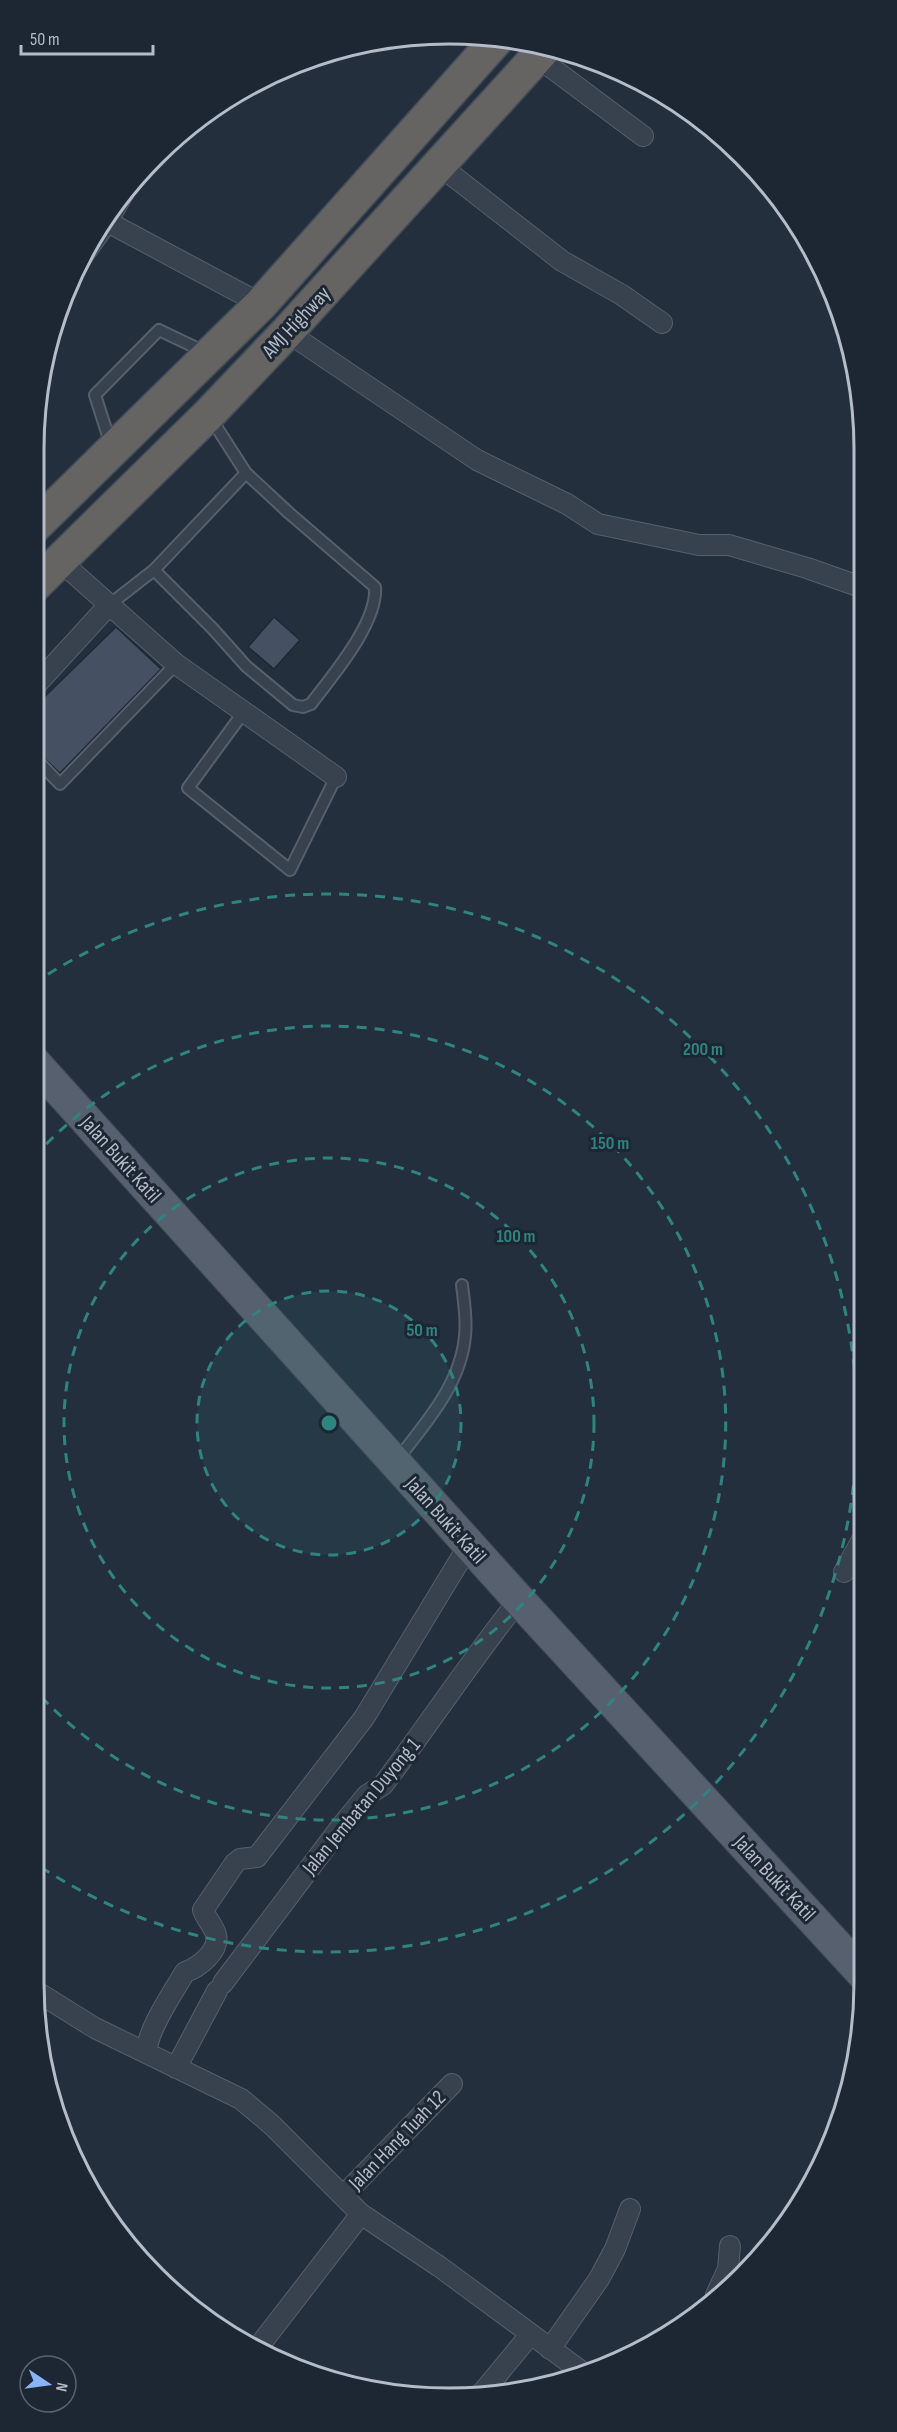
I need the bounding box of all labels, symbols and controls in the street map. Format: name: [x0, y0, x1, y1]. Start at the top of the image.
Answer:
scale bar: [21, 18, 153, 56]
text: 50 m: [30, 29, 60, 50]
street label: AMJ Highway: [256, 281, 336, 364]
text: 200 m: [683, 1039, 723, 1060]
street label: Jalan Bukit Katil: [74, 1110, 166, 1208]
text: 150 m: [591, 1133, 629, 1154]
text: 100 m: [497, 1226, 536, 1247]
text: 50 m: [406, 1320, 438, 1341]
centre of rings: [319, 1413, 339, 1433]
street label: Jalan Bukit Katil: [399, 1471, 491, 1569]
street label: Jalan Jembatan Duyong 1: [296, 1733, 426, 1880]
street label: Jalan Bukit Katil: [728, 1830, 821, 1926]
street label: Jalan Hang Tuah 12: [343, 2085, 451, 2196]
north arrow: [18, 2354, 78, 2414]
text: N: [51, 2381, 71, 2393]

